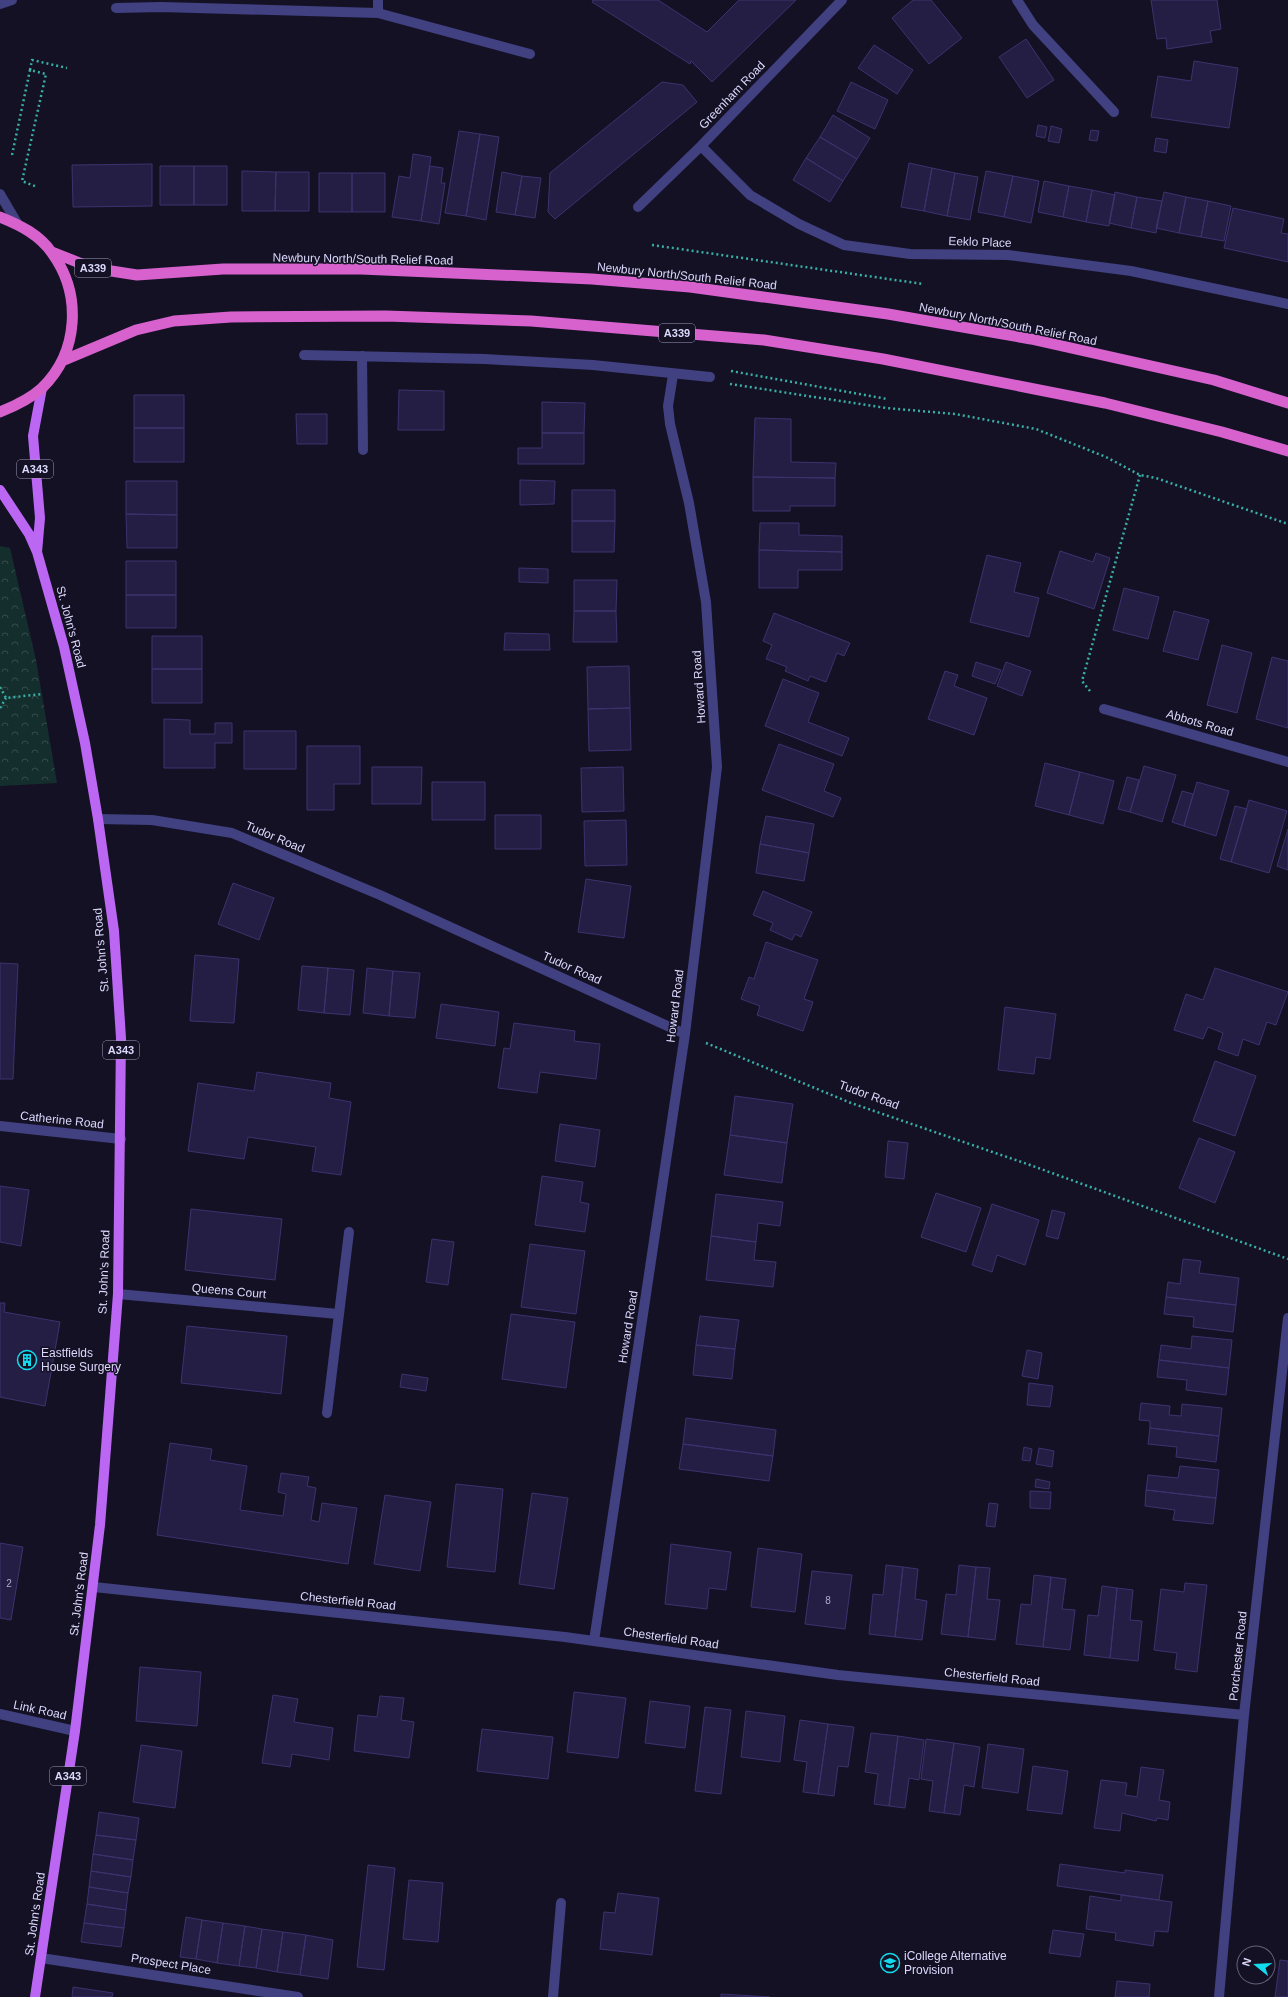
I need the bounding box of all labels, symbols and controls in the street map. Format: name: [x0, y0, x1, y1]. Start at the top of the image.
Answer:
street label: Greenham Road: [696, 58, 768, 132]
street label: Eeklo Place: [948, 234, 1012, 250]
street label: Newbury North/South Relief Road: [273, 250, 453, 268]
road number: A339: [75, 259, 111, 277]
street label: Newbury North/South Relief Road: [596, 260, 778, 292]
street label: Newbury North/South Relief Road: [918, 300, 1098, 348]
road number: A339: [659, 324, 695, 342]
road number: A343: [17, 460, 53, 478]
street label: St. John's Road: [53, 584, 89, 670]
street label: Howard Road: [689, 650, 709, 724]
street label: Abbots Road: [1165, 707, 1235, 739]
street label: Tudor Road: [243, 818, 307, 856]
street label: St. John's Road: [90, 907, 112, 993]
street label: Tudor Road: [540, 949, 604, 987]
street label: Howard Road: [664, 969, 686, 1043]
road number: A343: [103, 1041, 139, 1059]
street label: Tudor Road: [837, 1078, 901, 1112]
street label: Catherine Road: [19, 1109, 105, 1131]
street label: St. John's Road: [96, 1230, 112, 1314]
street label: Queens Court: [191, 1281, 267, 1301]
street label: Howard Road: [615, 1290, 641, 1364]
place label: Eastfields House Surgery: [41, 1346, 121, 1374]
building icon: Eastfields House Surgery: [16, 1349, 38, 1371]
street label: St. John's Road: [67, 1551, 91, 1637]
house number: 2: [6, 1578, 12, 1589]
street label: Chesterfield Road: [300, 1589, 396, 1613]
house number: 8: [825, 1595, 831, 1606]
street label: Porchester Road: [1226, 1610, 1250, 1702]
street label: Chesterfield Road: [622, 1624, 720, 1652]
street label: Chesterfield Road: [944, 1665, 1040, 1689]
street label: Link Road: [12, 1698, 68, 1722]
road number: A343: [50, 1767, 86, 1785]
street label: St. John's Road: [22, 1871, 48, 1957]
north arrow: [1236, 1945, 1276, 1985]
place label: iCollege Alternative Provision: [904, 1949, 1007, 1977]
street label: Prospect Place: [130, 1951, 212, 1977]
school or university icon: iCollege Alternative Provision: [879, 1952, 901, 1974]
text: N: [1240, 1956, 1253, 1968]

